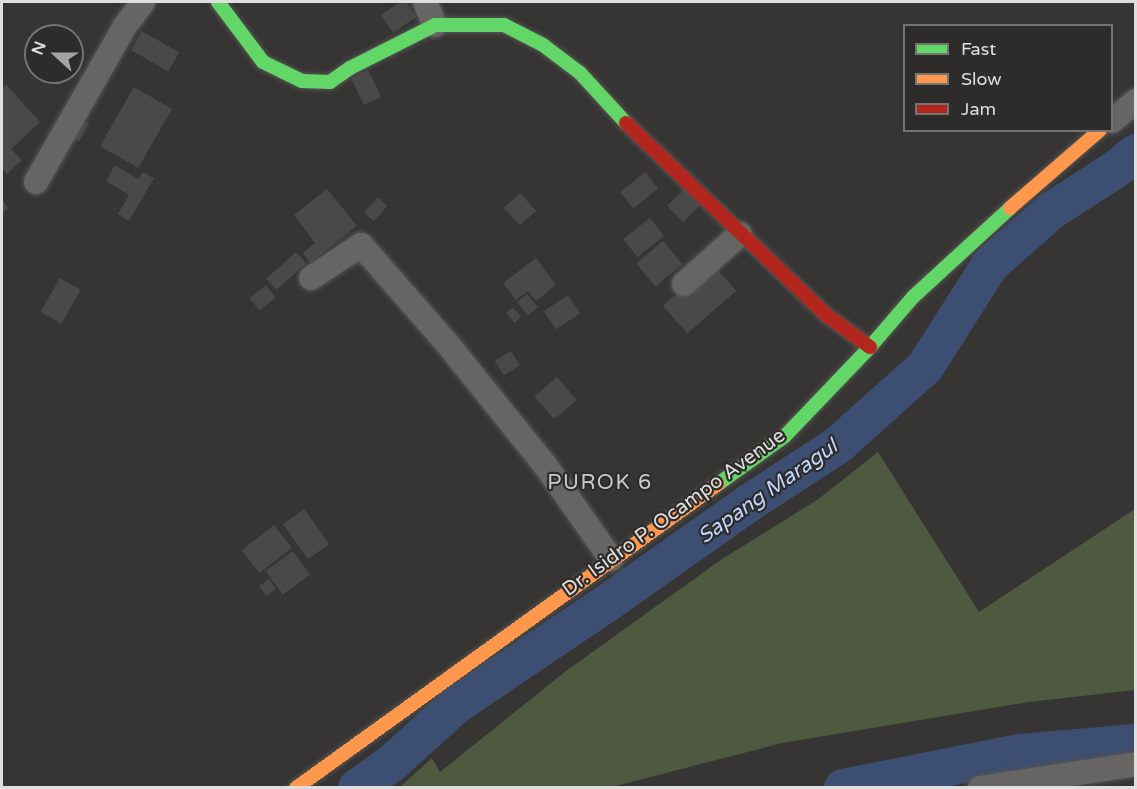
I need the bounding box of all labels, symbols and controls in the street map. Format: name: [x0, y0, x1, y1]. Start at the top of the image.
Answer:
north arrow: [24, 24, 84, 84]
legend: [903, 24, 1113, 132]
text: Fast: [961, 38, 996, 60]
text: N: [27, 39, 51, 58]
text: Slow: [961, 68, 1002, 90]
text: Jam: [961, 98, 996, 120]
street label: Dr. Isidro P. Ocampo Avenue: [558, 424, 790, 602]
water label: Sapang Maragul: [693, 435, 843, 549]
district label: PUROK 6: [547, 470, 653, 496]

